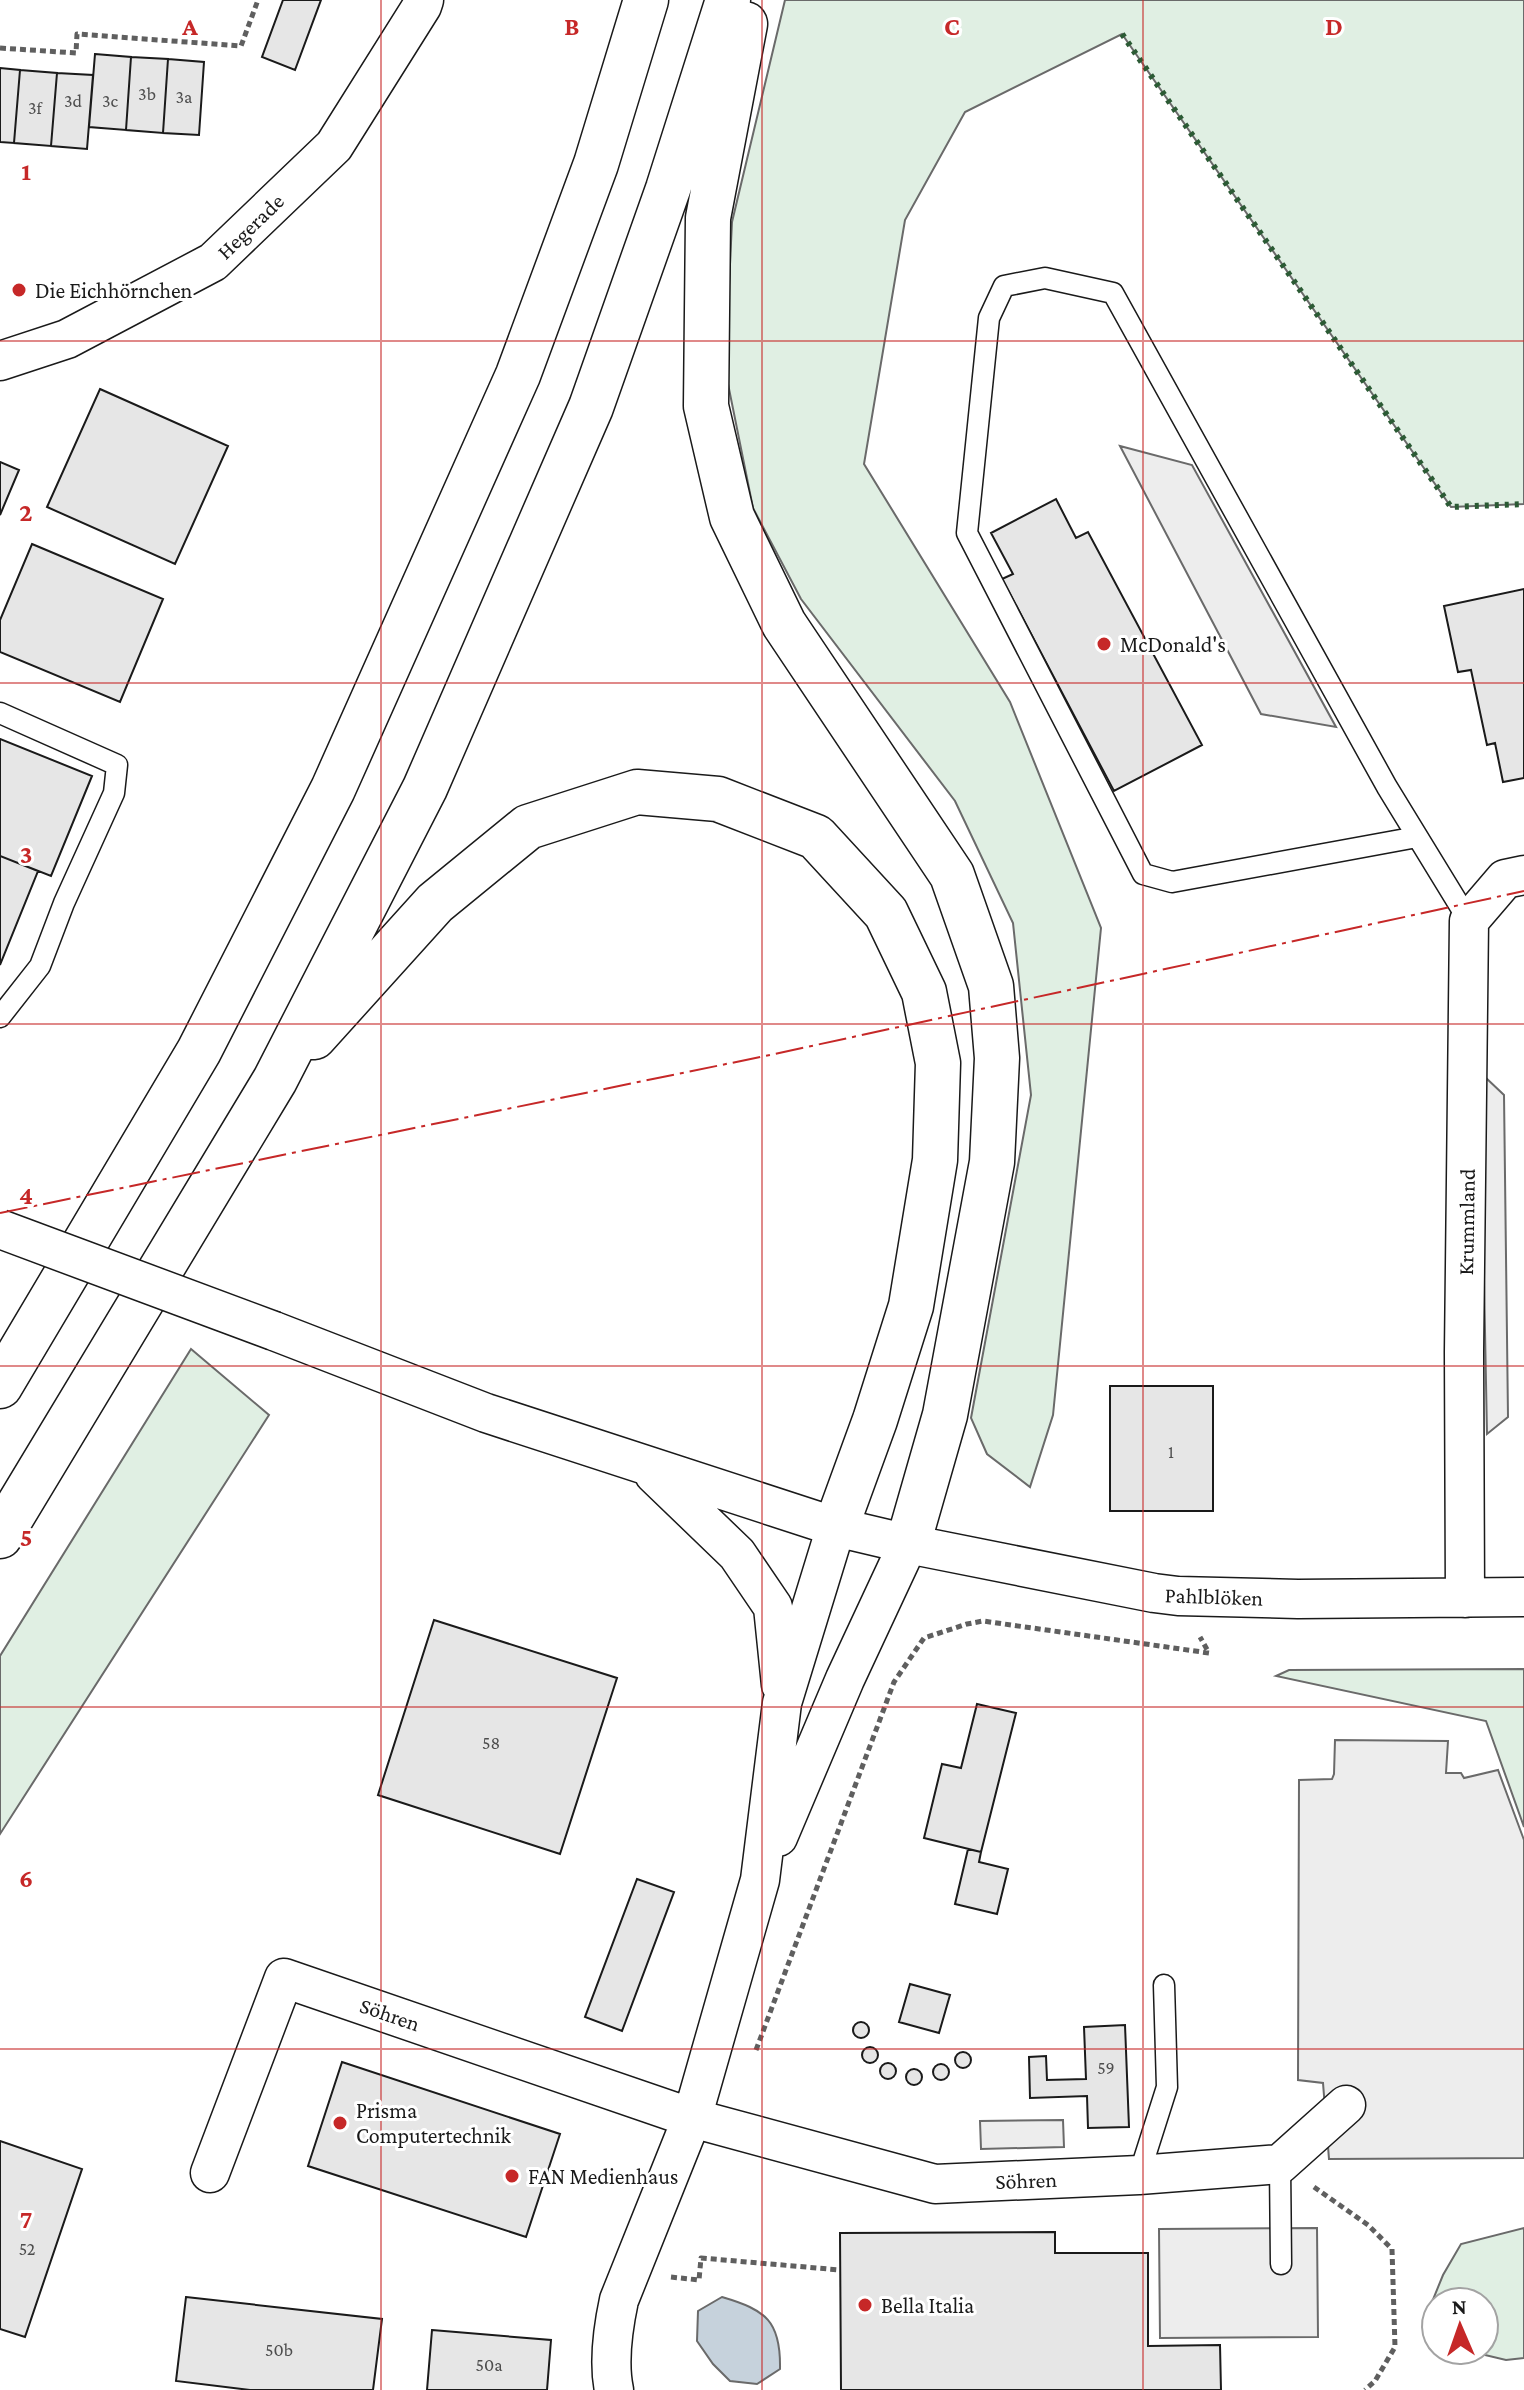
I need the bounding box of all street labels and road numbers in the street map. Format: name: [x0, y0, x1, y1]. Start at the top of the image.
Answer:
street label: Hegerade: [212, 188, 289, 264]
street label: Krummland: [1453, 1168, 1480, 1276]
street label: Pahlblöken: [1164, 1582, 1264, 1611]
street label: Söhren: [357, 1993, 423, 2036]
street label: Söhren: [995, 2167, 1058, 2194]

